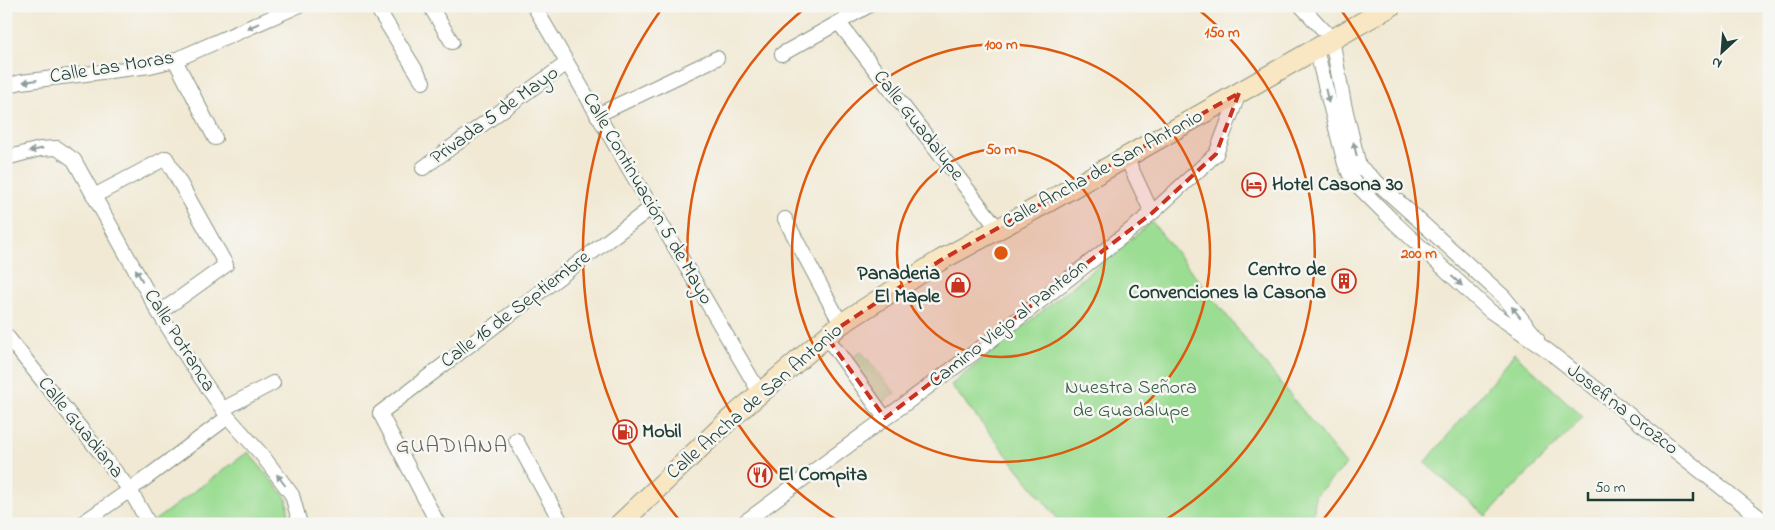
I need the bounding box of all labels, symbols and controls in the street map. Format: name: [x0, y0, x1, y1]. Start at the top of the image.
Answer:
one-way arrow: [246, 22, 260, 30]
text: 150 m: [1204, 22, 1240, 44]
north arrow: [1698, 28, 1748, 78]
text: 100 m: [984, 34, 1018, 56]
street label: Calle Las Moras: [48, 44, 176, 92]
text: N: [1708, 51, 1726, 74]
street label: Privada 5 de Mayo: [425, 59, 565, 173]
street label: Calle Guadalupe: [865, 64, 971, 188]
one-way arrow: [21, 77, 37, 85]
street label: Calle Continuación 5 de Mayo: [574, 88, 720, 310]
one-way arrow: [1323, 89, 1331, 104]
street label: Calle Ancha de San Antonio: [997, 103, 1209, 237]
text: 50 m: [986, 139, 1017, 161]
one-way arrow: [1351, 141, 1359, 156]
one-way arrow: [27, 147, 43, 155]
place label: Hotel Casona 30: [1272, 171, 1403, 200]
hotel icon: Hotel Casona 30: [1241, 172, 1267, 198]
text: 200 m: [1400, 243, 1437, 265]
street label: Calle 16 de Septiembre: [435, 244, 597, 376]
centre of rings: [992, 244, 1010, 262]
street label: Camino Viejo al Panteón: [923, 253, 1095, 395]
place label: Centro de Convenciones la Casona: [1129, 256, 1327, 308]
place label: Panaderia El Maple: [857, 260, 941, 312]
building icon: Centro de Convenciones la Casona: [1331, 268, 1357, 294]
one-way arrow: [134, 269, 143, 282]
shop icon: Panaderia El Maple: [945, 272, 971, 298]
one-way arrow: [1450, 275, 1463, 286]
street label: Calle Potranca: [136, 284, 222, 398]
one-way arrow: [1511, 306, 1522, 319]
street label: Calle Ancha de San Antonio: [660, 317, 850, 487]
street label: Josefina Orozco: [1560, 357, 1684, 463]
street label: Calle Guadiana: [30, 371, 130, 485]
park label: Nuestra Señora de Guadalupe: [1065, 374, 1197, 426]
place label: Mobil: [642, 418, 681, 447]
fuel station icon: Mobil: [612, 419, 638, 445]
district label: GUADIANA: [396, 431, 508, 463]
place label: El Compita: [778, 461, 868, 490]
restaurant icon: El Compita: [747, 462, 773, 488]
scale bar: [1588, 470, 1692, 502]
one-way arrow: [275, 474, 286, 487]
text: 50 m: [1595, 477, 1626, 499]

